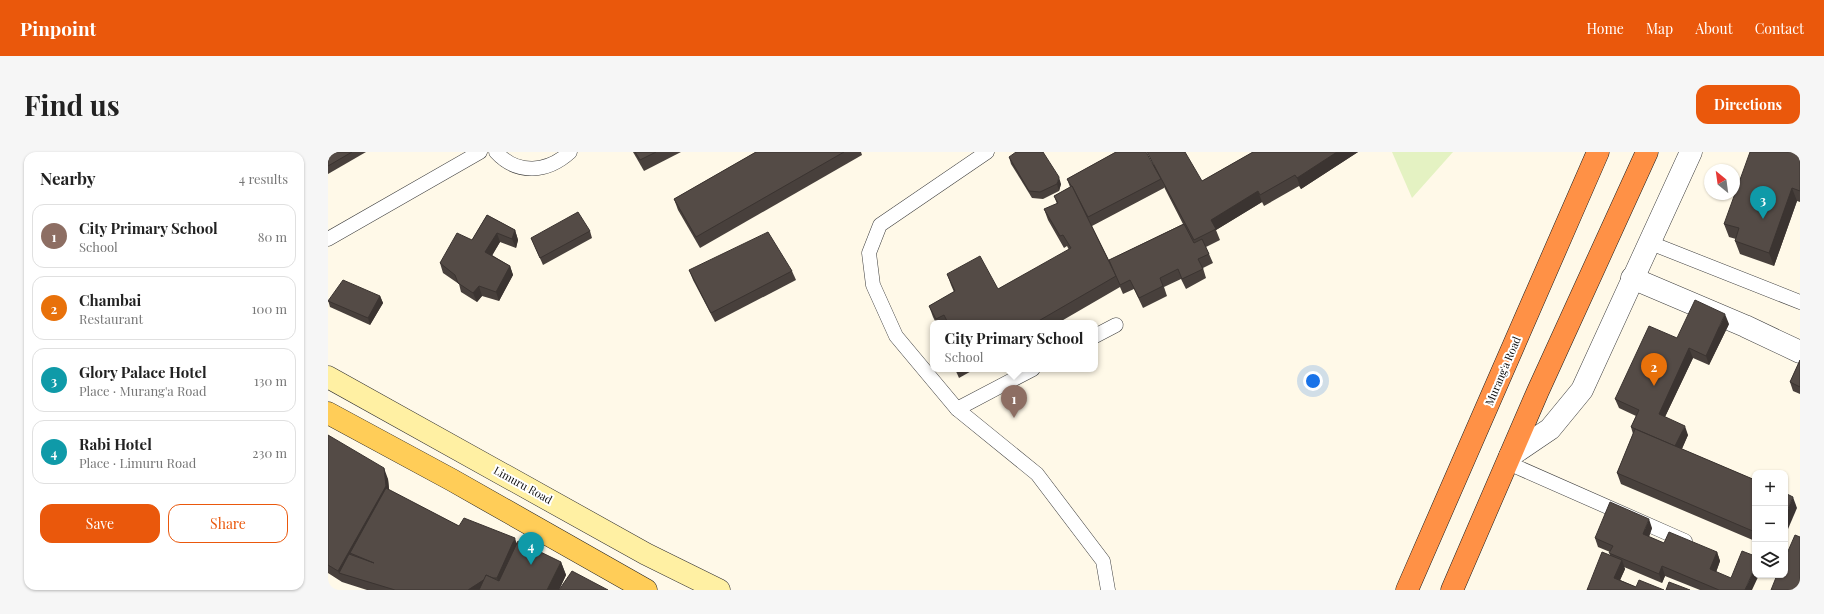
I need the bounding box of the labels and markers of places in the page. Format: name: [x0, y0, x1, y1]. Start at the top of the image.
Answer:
pin: 3: [1750, 186, 1776, 219]
pin: 2: [1641, 353, 1667, 386]
pin: 1: [1001, 385, 1027, 418]
pin: 4: [518, 532, 544, 565]

